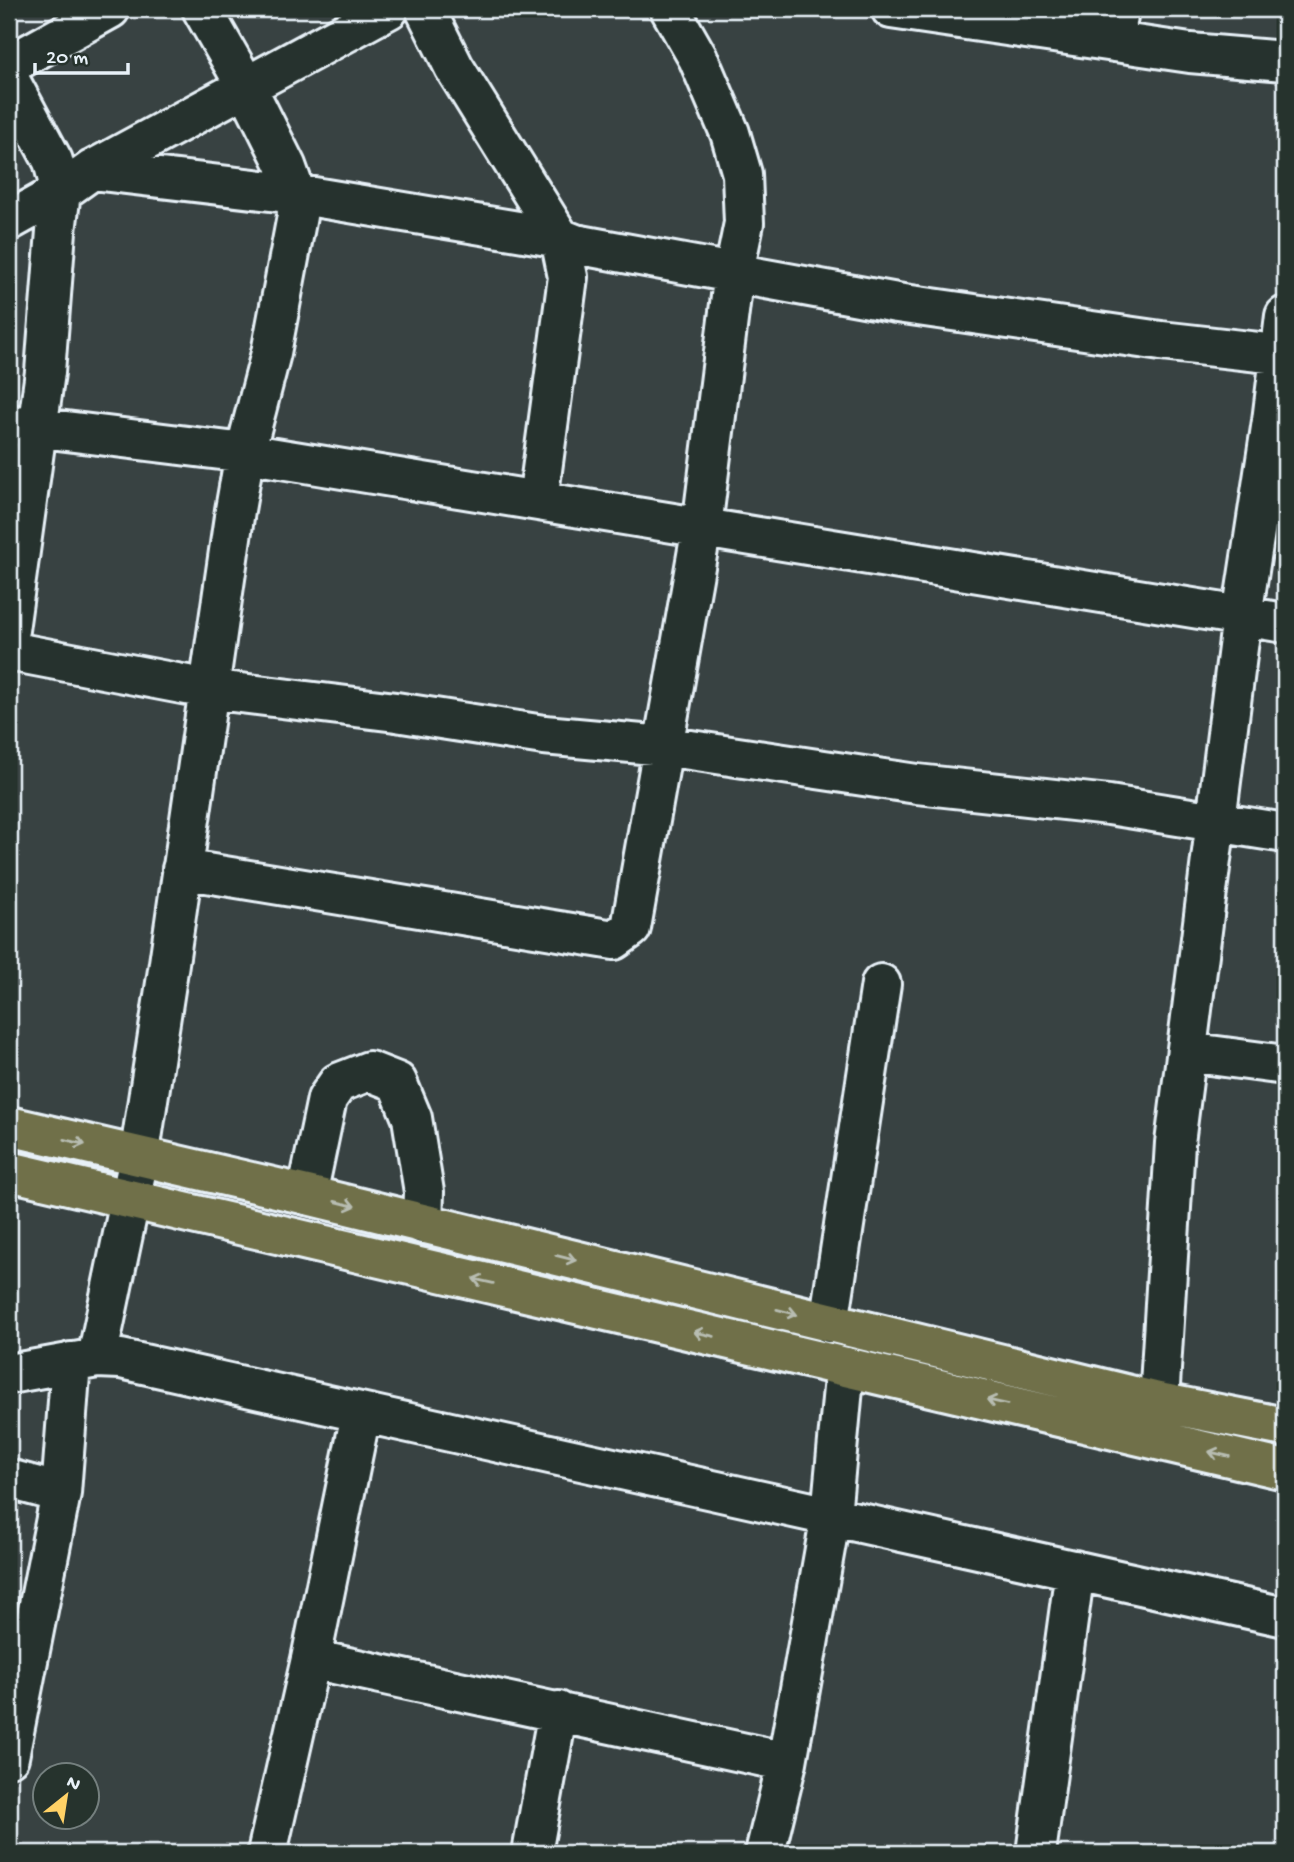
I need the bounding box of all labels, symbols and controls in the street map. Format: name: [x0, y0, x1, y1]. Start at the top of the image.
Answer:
scale bar: [35, 32, 128, 76]
text: 20 m: [46, 47, 88, 72]
one-way arrow: [63, 1136, 86, 1149]
one-way arrow: [333, 1198, 355, 1211]
one-way arrow: [554, 1253, 576, 1266]
one-way arrow: [472, 1274, 495, 1288]
one-way arrow: [775, 1306, 797, 1319]
one-way arrow: [693, 1326, 716, 1340]
one-way arrow: [986, 1395, 1009, 1409]
one-way arrow: [1208, 1447, 1231, 1461]
north arrow: [32, 1760, 102, 1830]
text: N: [62, 1771, 84, 1797]

